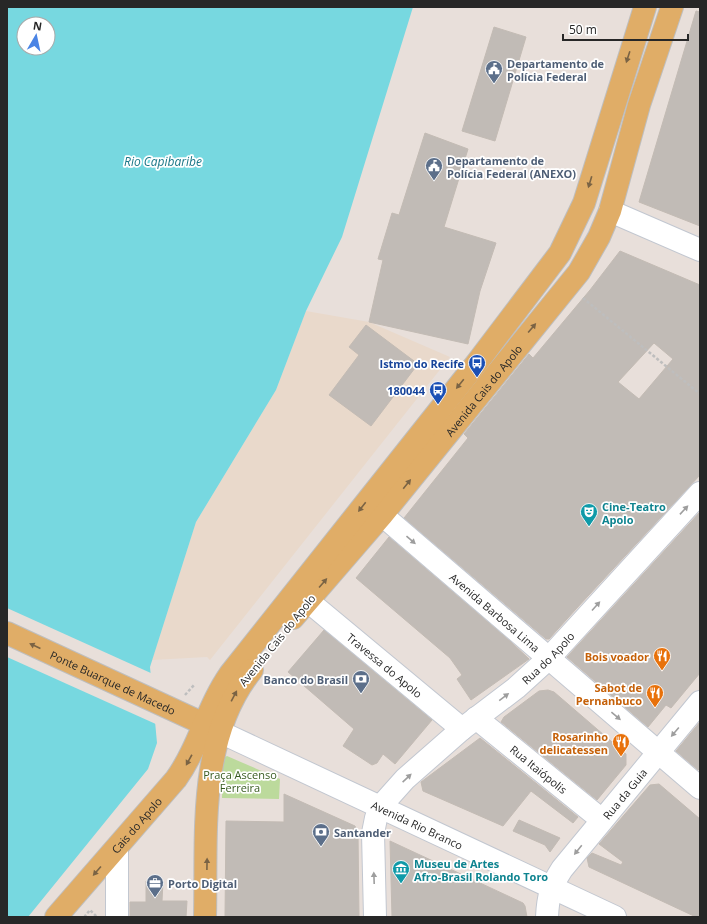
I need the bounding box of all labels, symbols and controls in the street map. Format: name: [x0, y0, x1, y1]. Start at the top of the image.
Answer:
north arrow: [16, 16, 56, 56]
scale bar: [563, 16, 688, 42]
text: N: [32, 18, 43, 34]
text: 50 m: [569, 21, 597, 38]
one-way arrow: [625, 52, 631, 64]
place label: Departamento de Polícia Federal: [507, 56, 605, 84]
public building icon: Departamento de Polícia Federal: [484, 59, 504, 84]
water label: Rio Capibaribe: [124, 153, 202, 170]
place label: Departamento de Polícia Federal (ANEXO): [447, 153, 576, 181]
public building icon: Departamento de Polícia Federal (ANEXO): [424, 156, 444, 181]
one-way arrow: [587, 176, 593, 188]
one-way arrow: [528, 322, 537, 333]
street label: Avenida Cais do Apolo: [442, 341, 525, 439]
bus stop icon: Istmo do Recife: [467, 353, 487, 378]
place label: Istmo do Recife: [379, 356, 464, 371]
one-way arrow: [456, 378, 465, 389]
bus stop icon: 180044: [428, 380, 448, 405]
place label: 180044: [387, 383, 426, 398]
one-way arrow: [403, 478, 411, 489]
place label: Cine-Teatro Apolo: [602, 499, 666, 527]
one-way arrow: [358, 502, 366, 513]
theatre icon: Cine-Teatro Apolo: [579, 502, 599, 527]
one-way arrow: [679, 505, 689, 515]
one-way arrow: [406, 536, 417, 545]
street label: Avenida Barbosa Lima: [447, 569, 543, 655]
one-way arrow: [319, 578, 328, 588]
street label: Avenida Cais do Apolo: [235, 591, 319, 689]
one-way arrow: [592, 601, 601, 611]
street label: Rua do Apolo: [518, 628, 577, 687]
street label: Travessa do Apolo: [344, 629, 426, 701]
one-way arrow: [29, 643, 40, 649]
restaurant icon: Bois voador: [652, 646, 672, 671]
street label: Ponte Buarque de Macedo: [48, 647, 179, 718]
place label: Bois voador: [585, 649, 649, 664]
bank icon: Banco do Brasil: [351, 669, 371, 694]
place label: Banco do Brasil: [264, 672, 348, 687]
place label: Sabot de Pernanbuco: [576, 680, 642, 708]
restaurant icon: Sabot de Pernanbuco: [645, 683, 665, 708]
one-way arrow: [231, 690, 237, 701]
one-way arrow: [498, 693, 509, 701]
one-way arrow: [611, 712, 622, 721]
one-way arrow: [670, 727, 679, 737]
place label: Rosarinho delicatessen: [540, 729, 608, 757]
restaurant icon: Rosarinho delicatessen: [611, 732, 631, 757]
street label: Rua Itaiópolis: [507, 741, 571, 797]
one-way arrow: [185, 754, 192, 766]
street label: Rua da Guia: [599, 765, 650, 822]
park label: Praça Ascenso Ferreira: [203, 767, 277, 795]
one-way arrow: [402, 774, 411, 783]
street label: Cais do Apolo: [107, 793, 165, 856]
street label: Avenida Rio Branco: [369, 797, 466, 852]
bank icon: Santander: [311, 822, 331, 847]
place label: Santander: [334, 825, 391, 840]
one-way arrow: [573, 844, 582, 855]
place label: Museu de Artes Afro-Brasil Rolando Toro: [414, 856, 548, 884]
one-way arrow: [203, 858, 210, 870]
museum icon: Museu de Artes Afro-Brasil Rolando Toro: [391, 859, 411, 884]
one-way arrow: [92, 866, 101, 876]
one-way arrow: [371, 871, 377, 884]
office icon: Porto Digital: [145, 873, 165, 898]
place label: Porto Digital: [168, 876, 237, 891]

